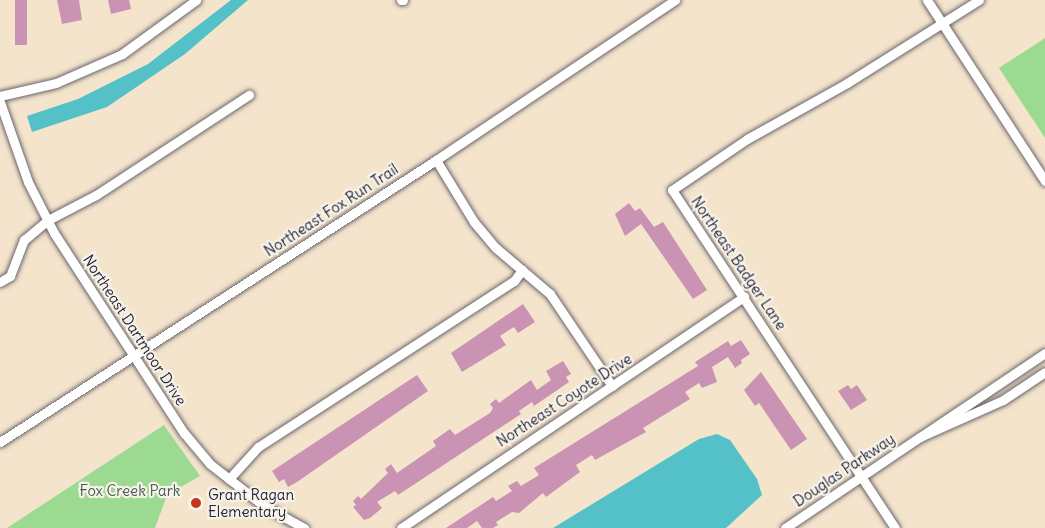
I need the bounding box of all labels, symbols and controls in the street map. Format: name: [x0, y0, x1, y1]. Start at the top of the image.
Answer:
street label: Northeast Fox Run Trail: [261, 160, 401, 260]
street label: Northeast Badger Lane: [688, 193, 790, 333]
street label: Northeast Dartmoor Drive: [79, 251, 191, 409]
street label: Northeast Coyote Drive: [493, 350, 635, 450]
street label: Douglas Parkway: [790, 429, 898, 511]
park label: Fox Creek Park: [80, 482, 180, 500]
place label: Grant Ragan Elementary: [208, 485, 294, 520]
marker: Grant Ragan Elementary: [189, 496, 203, 510]

